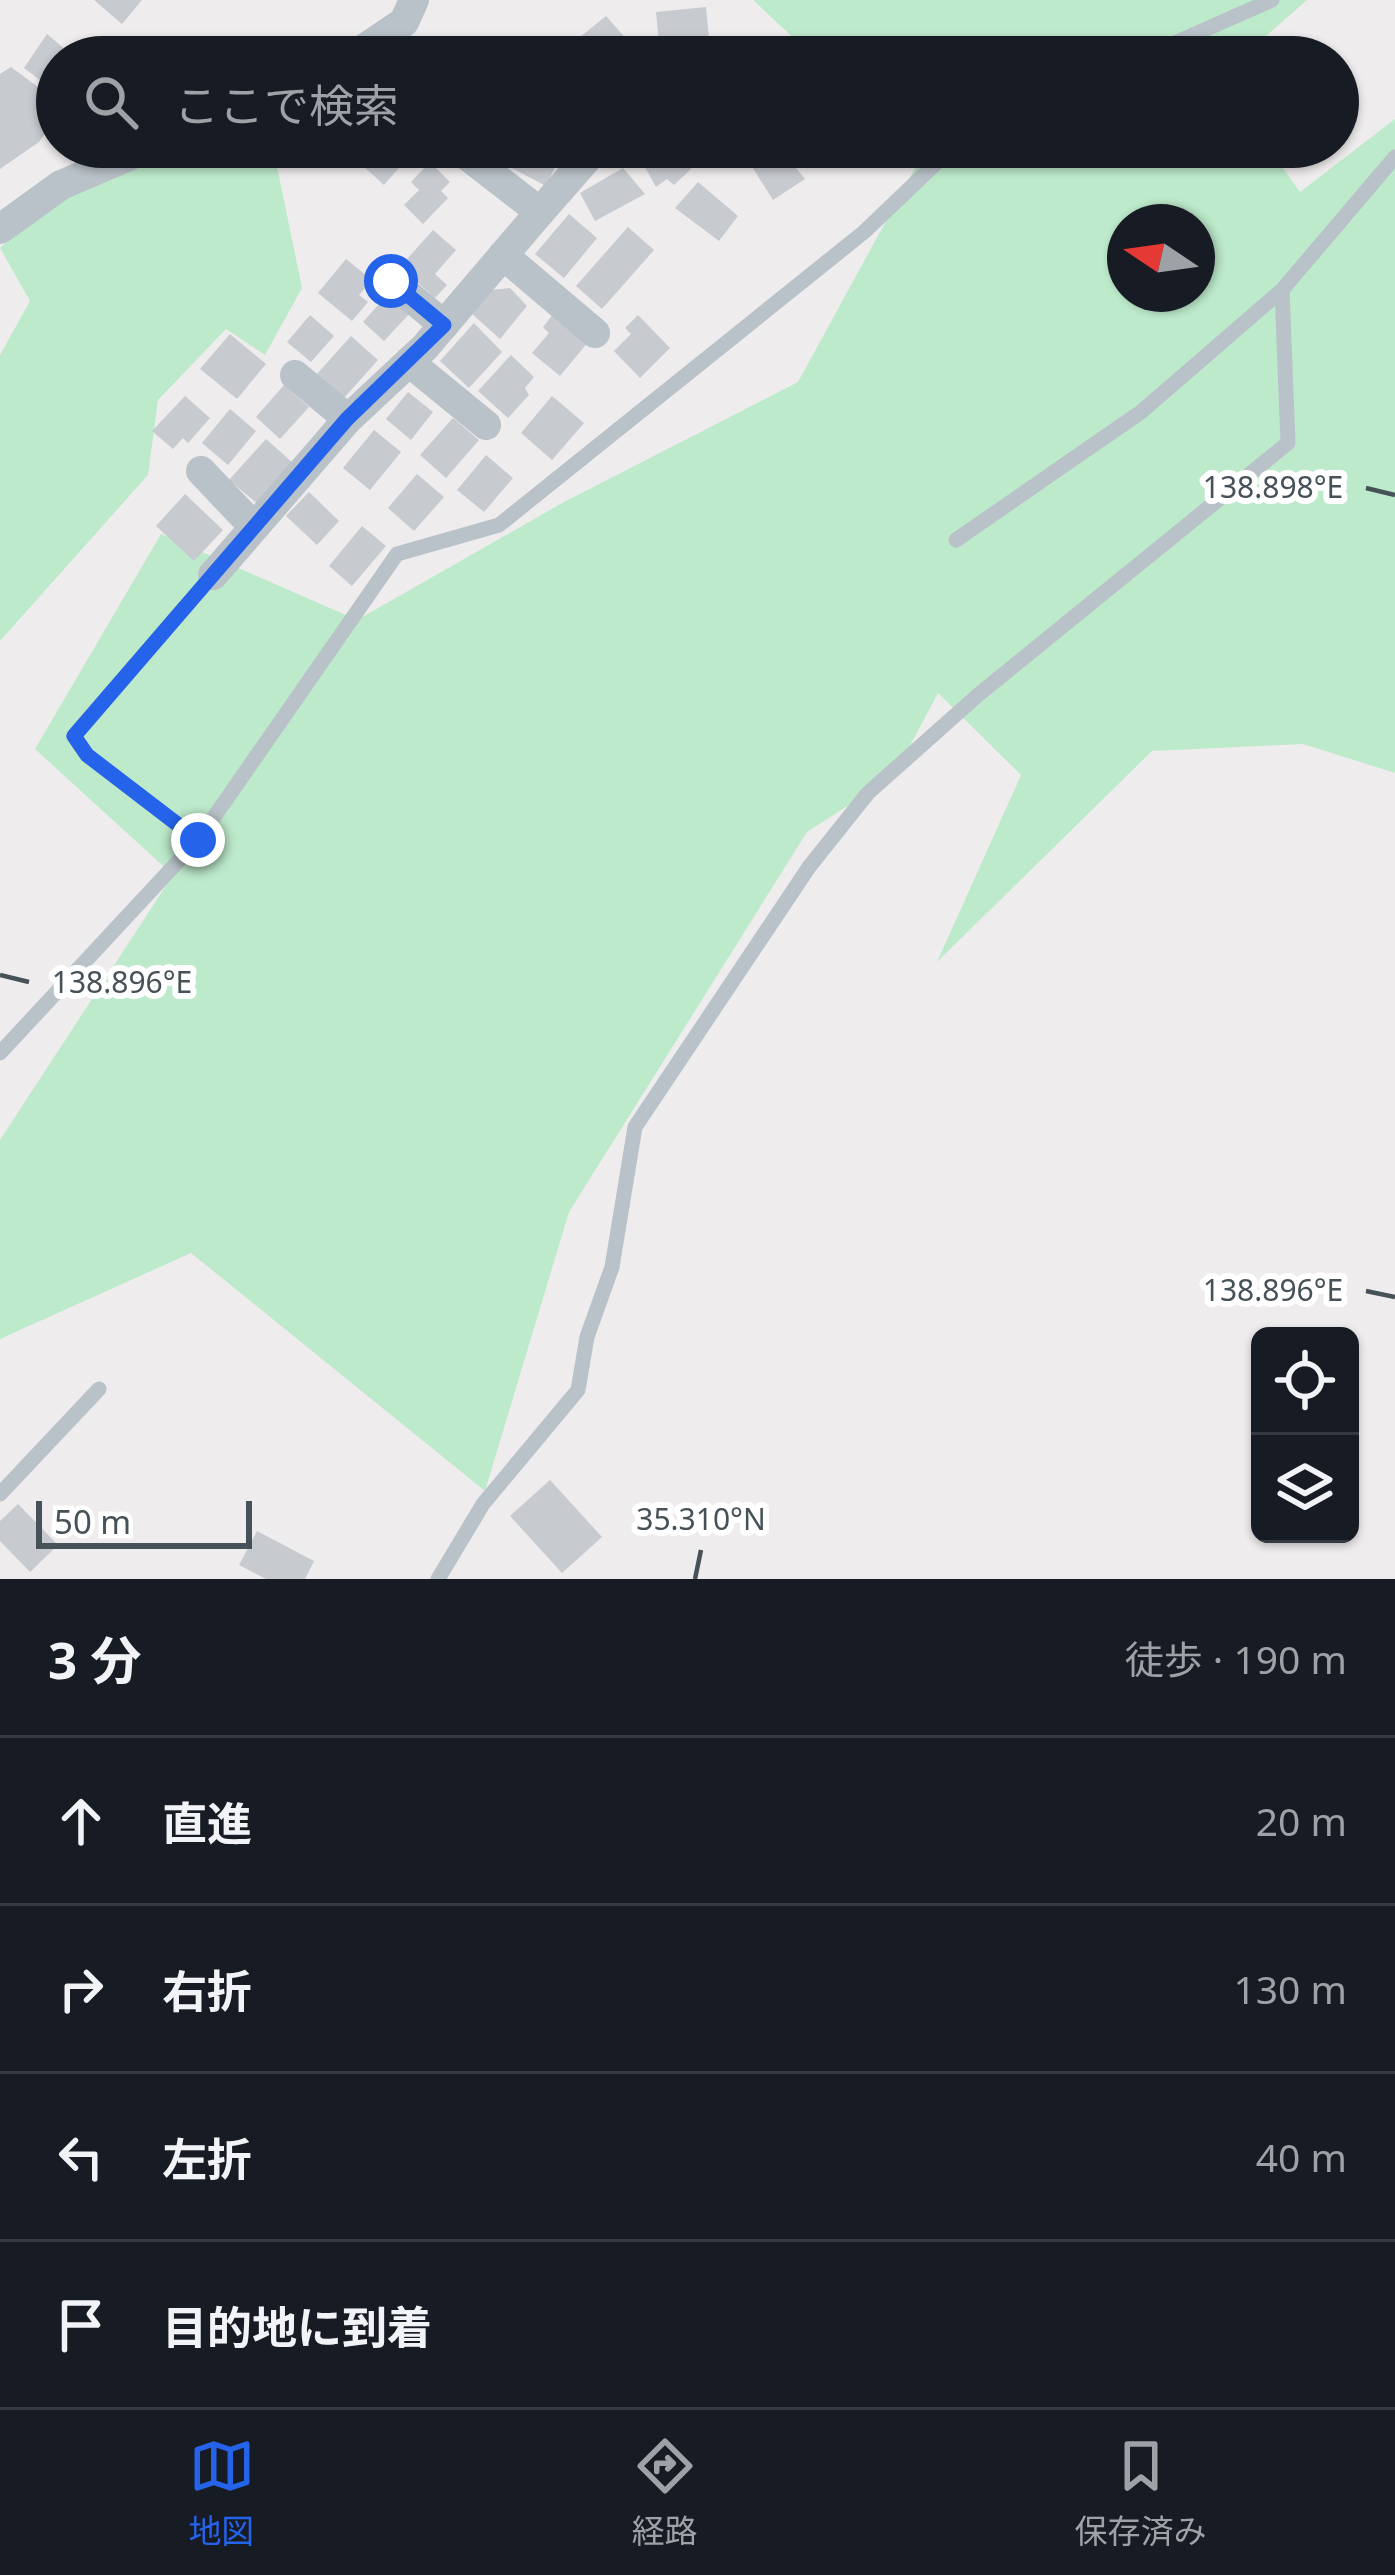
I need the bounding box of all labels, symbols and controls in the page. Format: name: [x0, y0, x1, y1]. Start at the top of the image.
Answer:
search box: [36, 36, 1359, 168]
icon: search: [78, 69, 144, 135]
text: ここで検索: [174, 74, 399, 135]
north arrow: [1107, 204, 1215, 312]
route start: [364, 254, 418, 308]
text: 138.898°E: [1203, 466, 1343, 507]
route end: [171, 813, 225, 867]
text: 138.896°E: [52, 961, 192, 1002]
text: 138.896°E: [1203, 1269, 1343, 1310]
map controls: [1251, 1327, 1359, 1543]
button: locate: [1251, 1327, 1359, 1435]
button: layers: [1251, 1435, 1359, 1543]
scale bar: [36, 1495, 252, 1548]
text: 35.310°N: [636, 1498, 766, 1539]
text: 50 m: [54, 1499, 131, 1544]
text: 3 分: [48, 1624, 141, 1694]
text: 徒歩 · 190 m: [1125, 1632, 1347, 1685]
icon: ahead: [48, 1788, 114, 1854]
text: 直進: [162, 1792, 252, 1853]
text: 20 m: [1256, 1794, 1347, 1847]
icon: right: [48, 1956, 114, 2022]
text: 右折: [162, 1960, 252, 2021]
text: 130 m: [1233, 1962, 1347, 2015]
icon: left: [48, 2124, 114, 2190]
text: 左折: [162, 2128, 252, 2189]
text: 40 m: [1256, 2130, 1347, 2183]
icon: arrive: [48, 2292, 114, 2358]
text: 目的地に到着: [162, 2296, 432, 2357]
tab: 地図: [189, 2433, 255, 2553]
tab: 経路: [632, 2433, 698, 2553]
tab: 保存済み: [1075, 2433, 1207, 2553]

